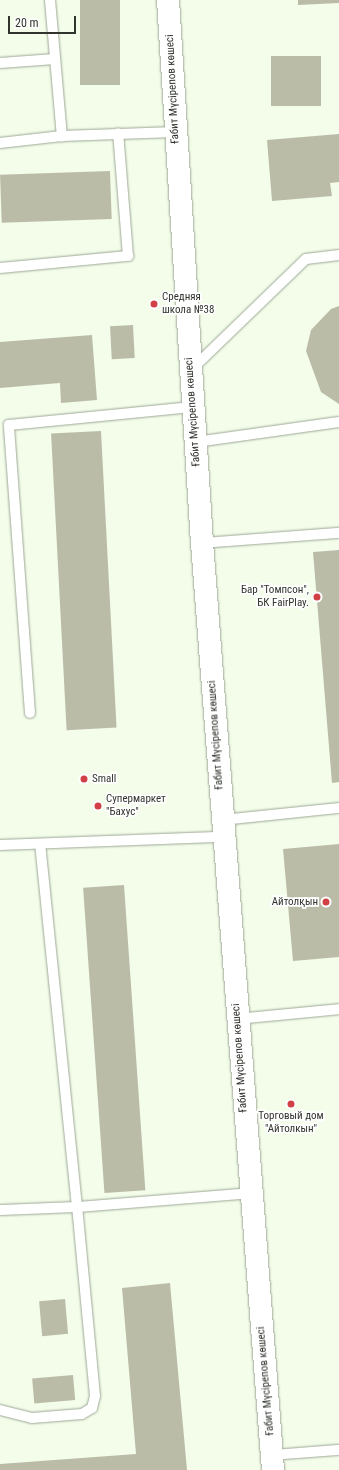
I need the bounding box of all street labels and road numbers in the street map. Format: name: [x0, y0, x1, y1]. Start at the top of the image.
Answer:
street label: Ғабит Мүсірепов көшесі: [164, 34, 182, 144]
street label: Ғабит Мүсірепов көшесі: [183, 357, 203, 467]
street label: Ғабит Мүсірепов көшесі: [206, 680, 226, 790]
street label: Ғабит Мүсірепов көшесі: [230, 1003, 250, 1113]
street label: Ғабит Мүсірепов көшесі: [255, 1326, 277, 1436]

